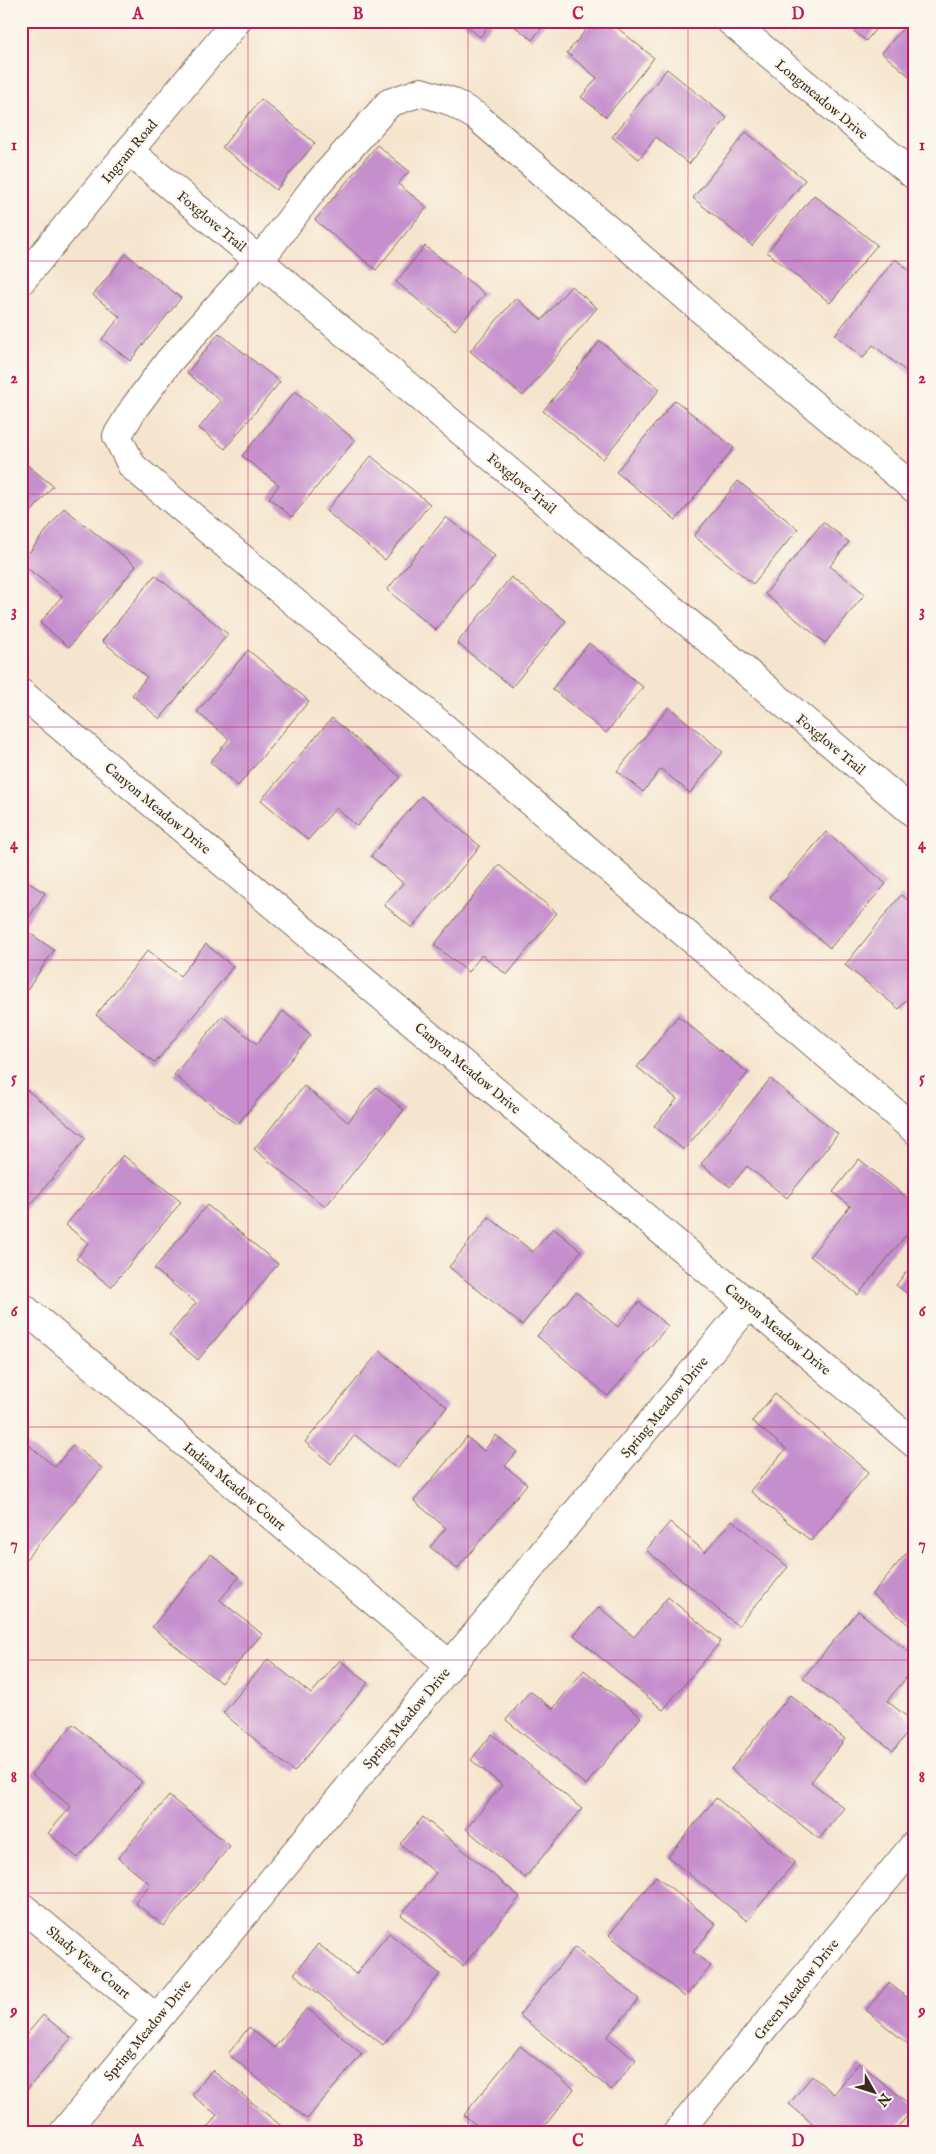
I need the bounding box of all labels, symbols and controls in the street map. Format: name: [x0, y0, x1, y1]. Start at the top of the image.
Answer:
text: A: [132, 5, 145, 25]
text: B: [353, 5, 364, 25]
text: C: [572, 5, 584, 25]
text: D: [792, 5, 805, 25]
street label: Longmeadow Drive: [771, 56, 872, 144]
street label: Ingram Road: [98, 116, 162, 187]
text: 1: [11, 136, 17, 156]
text: 1: [919, 136, 925, 156]
street label: Foxglove Trail: [173, 187, 250, 256]
text: 2: [10, 369, 18, 389]
text: 2: [918, 369, 926, 389]
street label: Foxglove Trail: [483, 449, 560, 518]
text: 3: [11, 602, 17, 622]
text: 3: [919, 602, 925, 622]
street label: Foxglove Trail: [792, 710, 869, 779]
street label: Canyon Meadow Drive: [101, 759, 215, 859]
text: 4: [10, 835, 19, 855]
text: 4: [918, 835, 927, 855]
street label: Canyon Meadow Drive: [411, 1019, 525, 1119]
text: 5: [11, 1069, 17, 1089]
text: 5: [919, 1069, 925, 1089]
street label: Canyon Meadow Drive: [721, 1280, 835, 1380]
text: 6: [11, 1302, 19, 1322]
text: 6: [919, 1302, 927, 1322]
street label: Spring Meadow Drive: [617, 1353, 713, 1462]
street label: Indian Meadow Court: [179, 1439, 290, 1535]
text: 7: [10, 1535, 18, 1555]
text: 7: [918, 1535, 926, 1555]
street label: Spring Meadow Drive: [359, 1664, 455, 1773]
text: 8: [11, 1768, 17, 1788]
text: 8: [919, 1768, 925, 1788]
street label: Shady View Court: [43, 1922, 134, 2003]
street label: Green Meadow Drive: [750, 1935, 843, 2044]
street label: Spring Meadow Drive: [100, 1976, 196, 2085]
text: 9: [10, 2002, 18, 2022]
text: 9: [918, 2002, 926, 2022]
north arrow: [848, 2066, 898, 2116]
text: N: [873, 2088, 895, 2110]
text: A: [132, 2132, 145, 2152]
text: B: [353, 2132, 364, 2152]
text: C: [572, 2132, 584, 2152]
text: D: [792, 2132, 805, 2152]

